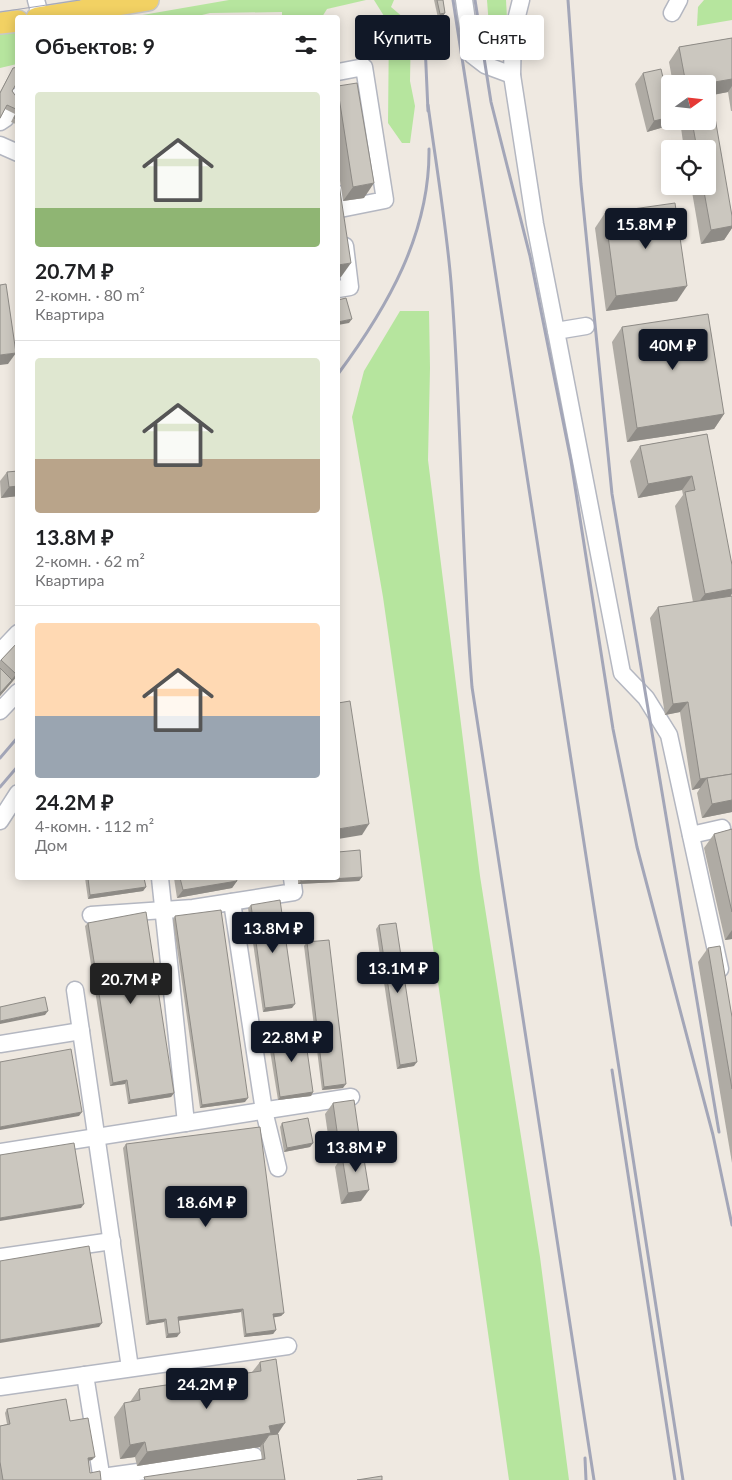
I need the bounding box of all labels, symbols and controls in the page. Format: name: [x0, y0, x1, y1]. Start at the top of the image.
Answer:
chip: Купить: [355, 15, 450, 60]
chip: Снять: [460, 15, 544, 60]
icon: filters: [292, 31, 320, 59]
text: Объектов: 9: [35, 33, 155, 58]
north arrow: [661, 75, 716, 130]
map controls: [661, 75, 716, 195]
icon: home: [133, 125, 223, 215]
button: locate: [661, 140, 716, 195]
pin: 15.8M ₽: [600, 208, 692, 250]
text: 15.8M ₽: [616, 214, 676, 233]
text: 20.7M ₽: [35, 258, 114, 283]
text: 2-комн. · 80 m²: [35, 285, 145, 304]
text: Квартира: [35, 304, 104, 323]
pin: 40M ₽: [638, 328, 708, 371]
text: 40M ₽: [650, 335, 696, 354]
icon: home: [133, 390, 223, 480]
text: 13.8M ₽: [35, 524, 114, 549]
text: 2-комн. · 62 m²: [35, 551, 145, 570]
text: Квартира: [35, 570, 104, 589]
icon: home: [133, 655, 223, 745]
text: 24.2M ₽: [35, 789, 114, 814]
text: 4-комн. · 112 m²: [35, 816, 154, 835]
text: Дом: [35, 835, 67, 854]
pin: 13.8M ₽: [227, 912, 319, 954]
text: 13.8M ₽: [243, 918, 303, 937]
pin: 13.1M ₽: [352, 952, 444, 994]
text: 13.1M ₽: [368, 958, 428, 977]
pin: 20.7M ₽: [85, 962, 177, 1005]
text: 20.7M ₽: [101, 969, 161, 988]
pin: 22.8M ₽: [246, 1020, 338, 1063]
text: 22.8M ₽: [262, 1027, 322, 1046]
pin: 13.8M ₽: [310, 1130, 402, 1173]
text: 13.8M ₽: [326, 1137, 386, 1156]
pin: 18.6M ₽: [160, 1186, 252, 1228]
text: 18.6M ₽: [176, 1192, 236, 1211]
pin: 24.2M ₽: [161, 1368, 253, 1410]
text: 24.2M ₽: [177, 1374, 237, 1393]

